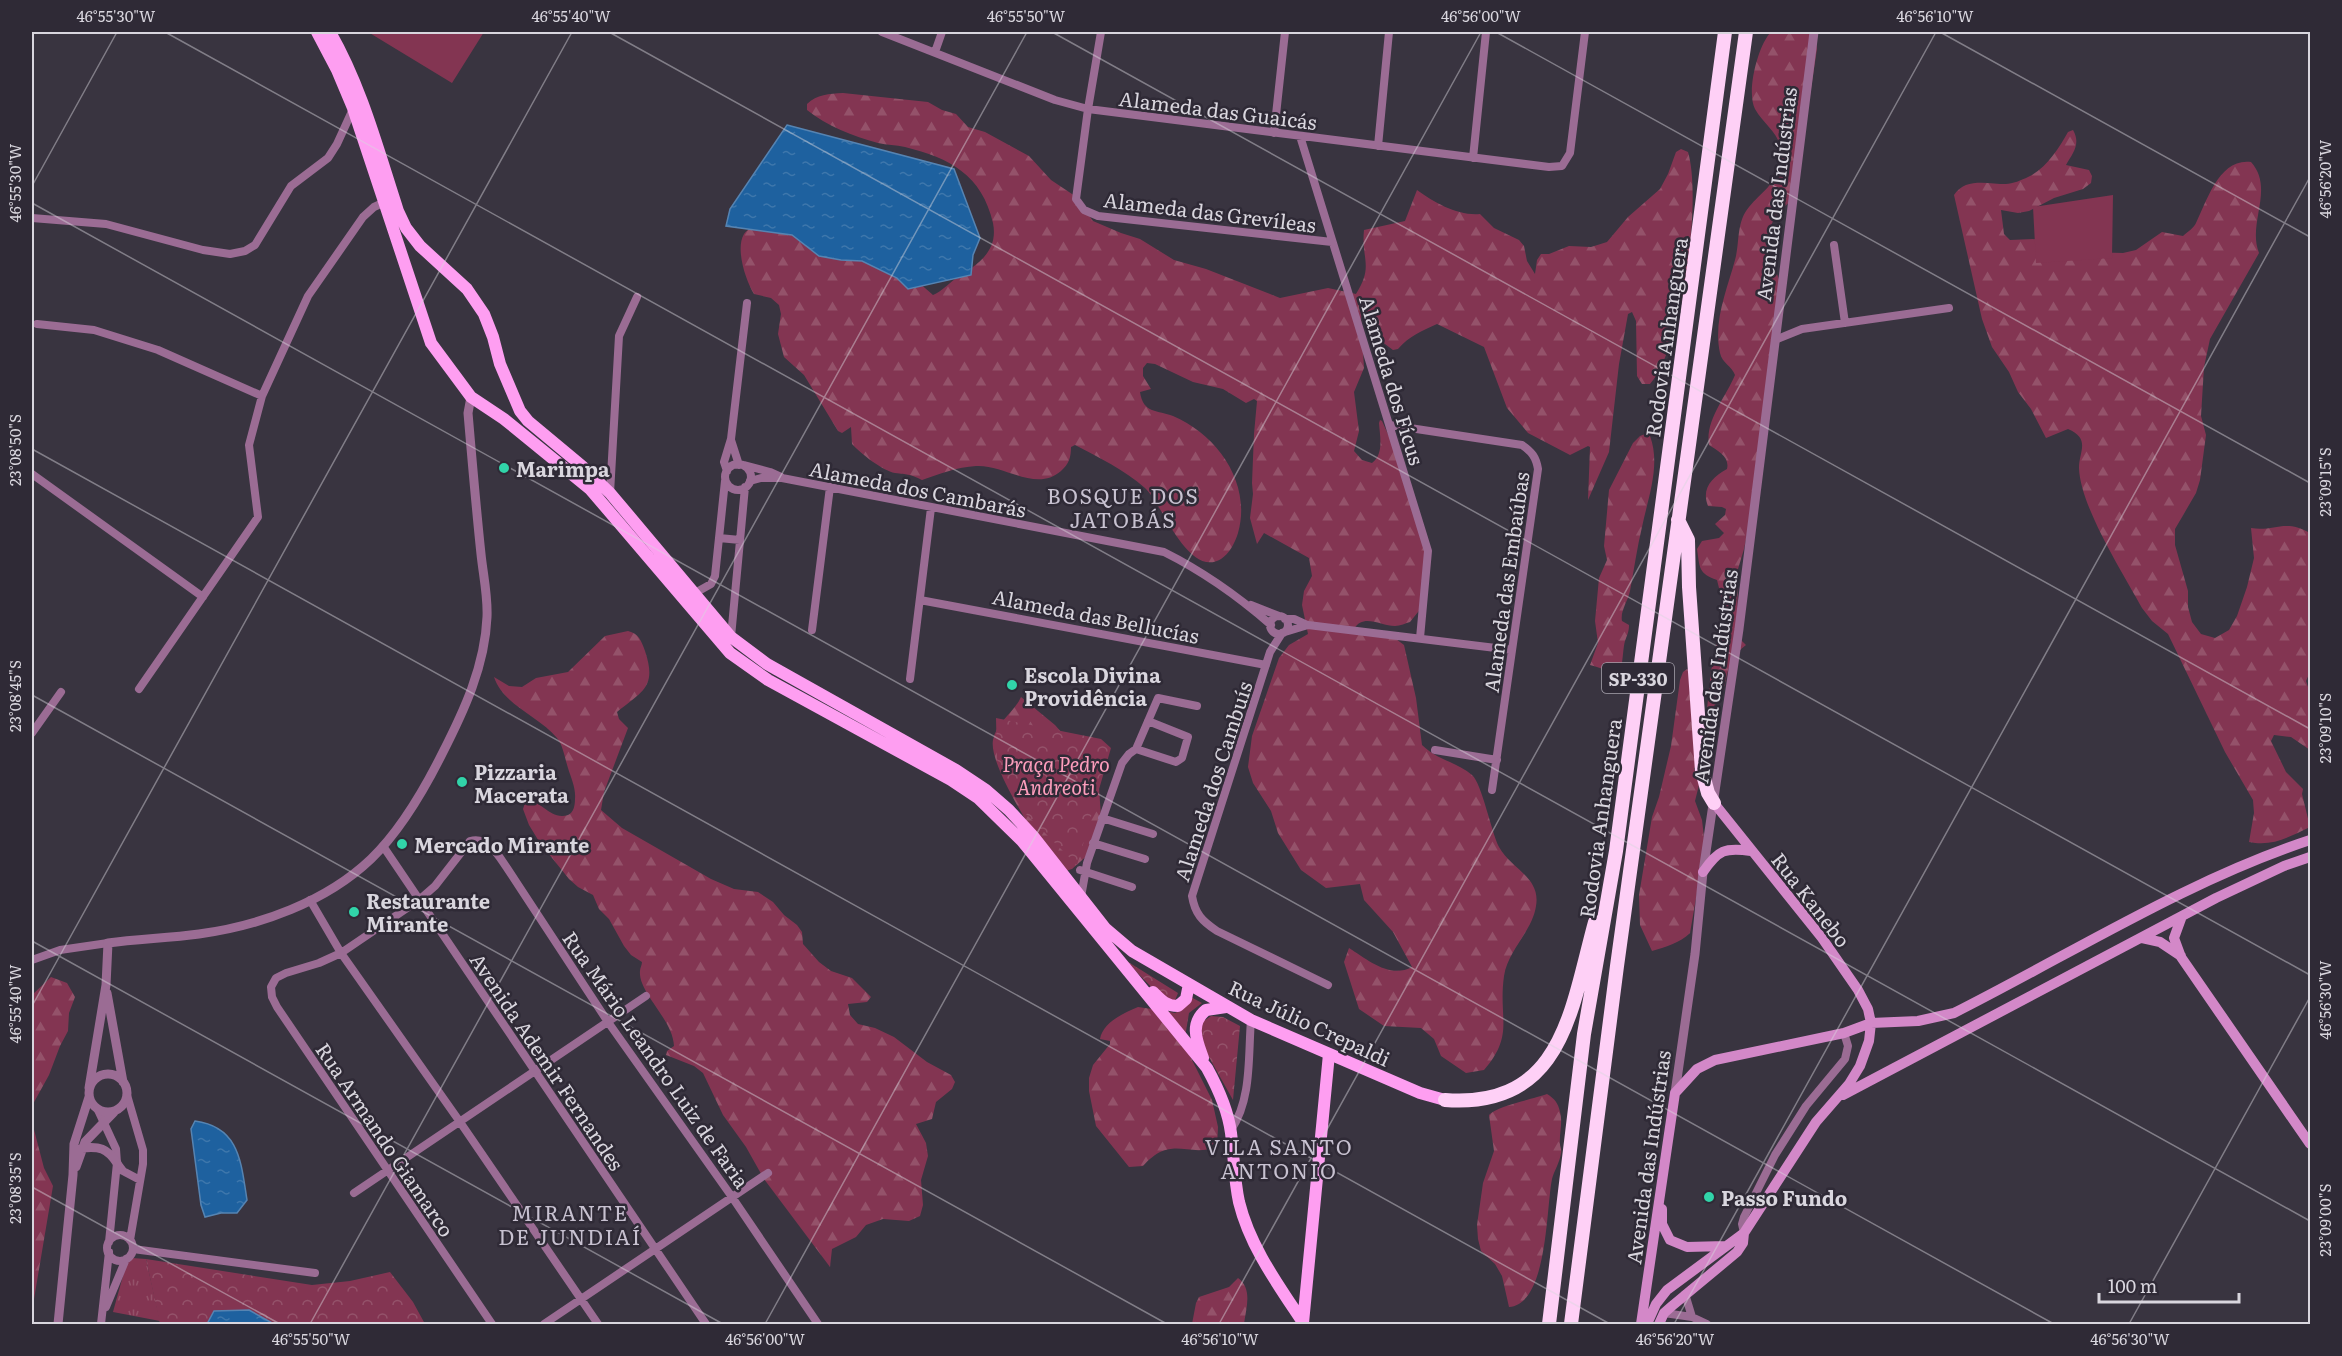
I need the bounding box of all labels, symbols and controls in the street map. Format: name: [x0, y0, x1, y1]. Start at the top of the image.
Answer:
text: 46°55'30"W: [77, 4, 156, 27]
text: 46°55'40"W: [531, 4, 611, 27]
text: 46°55'50"W: [987, 4, 1066, 27]
text: 46°56'00"W: [1441, 4, 1522, 27]
text: 46°56'10"W: [1896, 4, 1974, 27]
street label: Alameda das Guaicás: [1117, 82, 1319, 136]
street label: Avenida das Indústrias: [1747, 85, 1803, 303]
text: 46°56'20"W: [2313, 139, 2336, 218]
text: 46°55'30"W: [3, 143, 26, 223]
street label: Alameda das Grevíleas: [1102, 183, 1318, 239]
street label: Rodovia Anhanguera: [1636, 235, 1694, 439]
street label: Alameda dos Fícus: [1353, 292, 1433, 468]
text: 23°08'50"S: [3, 414, 26, 486]
text: 23°09'15"S: [2313, 447, 2336, 517]
street label: Alameda dos Cambarás: [807, 452, 1029, 524]
place label: Marimpa: [516, 453, 610, 483]
marker: Marimpa: [497, 461, 511, 475]
street label: Alameda das Embaúbas: [1475, 470, 1535, 694]
district label: BOSQUE DOS JATOBÁS: [1047, 479, 1199, 534]
street label: Avenida das Indústrias: [1684, 567, 1744, 785]
street label: Alameda das Bellucías: [990, 580, 1202, 650]
place label: Escola Divina Providência: [1024, 659, 1161, 712]
text: 23°08'45"S: [3, 660, 26, 732]
road number: SP-330: [1602, 663, 1674, 693]
street label: Alameda dos Cambuís: [1165, 677, 1259, 885]
marker: Escola Divina Providência: [1005, 678, 1019, 692]
text: 23°09'10"S: [2313, 693, 2336, 763]
street label: Rodovia Anhanguera: [1570, 716, 1628, 920]
park label: Praça Pedro Andreoti: [1002, 748, 1110, 801]
place label: Pizzaria Macerata: [474, 756, 569, 809]
marker: Pizzaria Macerata: [455, 775, 469, 789]
place label: Mercado Mirante: [414, 829, 589, 859]
marker: Mercado Mirante: [395, 837, 409, 851]
street label: Rua Kanebo: [1765, 845, 1859, 953]
place label: Restaurante Mirante: [366, 885, 490, 938]
marker: Restaurante Mirante: [347, 905, 361, 919]
street label: Rua Mário Leandro Luiz de Faria: [556, 924, 758, 1194]
street label: Avenida Ademir Fernandes: [464, 946, 632, 1176]
text: 46°56'30"W: [2313, 960, 2336, 1040]
text: 46°55'40"W: [3, 964, 26, 1044]
street label: Rua Júlio Crepaldi: [1224, 971, 1396, 1073]
street label: Rua Armando Giamarco: [310, 1036, 462, 1242]
street label: Avenida das Indústrias: [1617, 1048, 1677, 1266]
district label: VILA SANTO ANTONIO: [1205, 1130, 1353, 1185]
text: 23°08'35"S: [3, 1152, 26, 1224]
place label: Passo Fundo: [1721, 1182, 1847, 1212]
text: 23°09'00"S: [2313, 1184, 2336, 1256]
marker: Passo Fundo: [1702, 1190, 1716, 1204]
district label: MIRANTE DE JUNDIAÍ: [498, 1196, 642, 1251]
scale bar: [2099, 1266, 2238, 1304]
text: 100 m: [2108, 1272, 2157, 1299]
text: 46°55'50"W: [272, 1327, 351, 1350]
text: 46°56'00"W: [725, 1327, 806, 1350]
text: 46°56'10"W: [1181, 1327, 1259, 1350]
text: 46°56'20"W: [1636, 1327, 1715, 1350]
text: 46°56'30"W: [2090, 1327, 2170, 1350]

